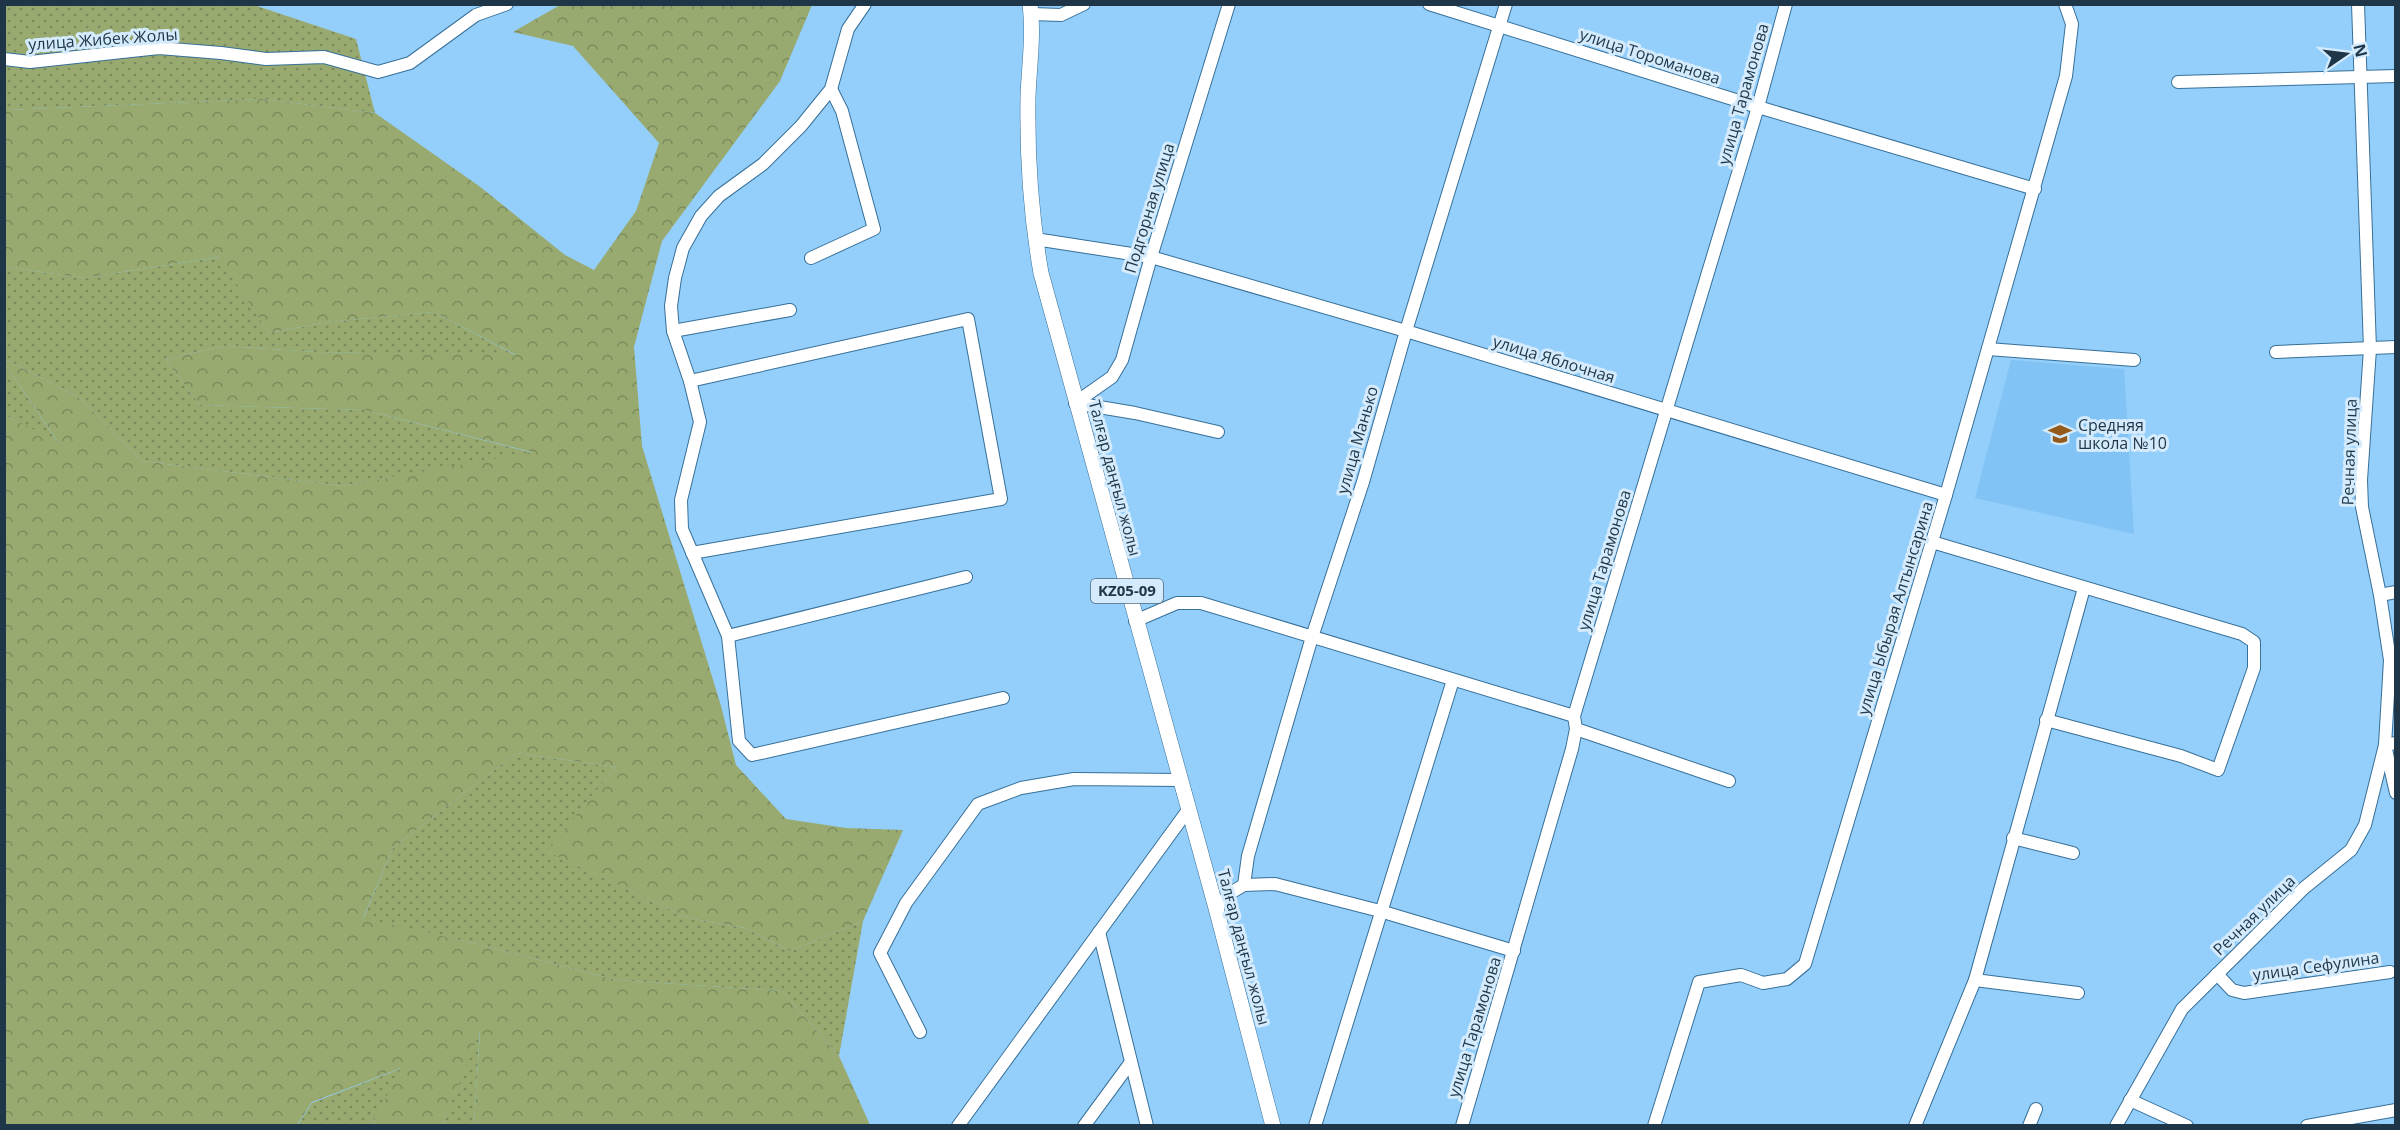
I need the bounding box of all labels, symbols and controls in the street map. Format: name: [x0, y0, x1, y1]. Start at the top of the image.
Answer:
street label: улица Тарамонова: [1712, 21, 1774, 167]
street label: улица Жибек Жолы: [28, 23, 178, 55]
street label: улица Тороманова: [1577, 23, 1723, 89]
north arrow: [2316, 24, 2376, 84]
text: N: [2348, 41, 2373, 59]
street label: Подгорная улица: [1119, 140, 1179, 276]
street label: улица Яблочная: [1490, 330, 1618, 388]
street label: улица Манько: [1331, 384, 1383, 496]
street label: Талғар даңғыл жолы: [1084, 398, 1146, 558]
street label: Речная улица: [2336, 398, 2362, 506]
place label: Средняя школа №10: [2078, 414, 2167, 454]
school or university icon: Средняя школа №10: [2047, 421, 2073, 447]
street label: улица Тарамонова: [1572, 487, 1636, 633]
street label: улица Ыбырая Алтынсарина: [1852, 499, 1938, 717]
road number: KZ05-09: [1091, 579, 1163, 603]
street label: Талғар даңғыл жолы: [1213, 867, 1275, 1027]
street label: Речная улица: [2208, 870, 2300, 960]
street label: улица Сефулина: [2251, 946, 2381, 986]
street label: улица Тарамонова: [1442, 954, 1506, 1100]

